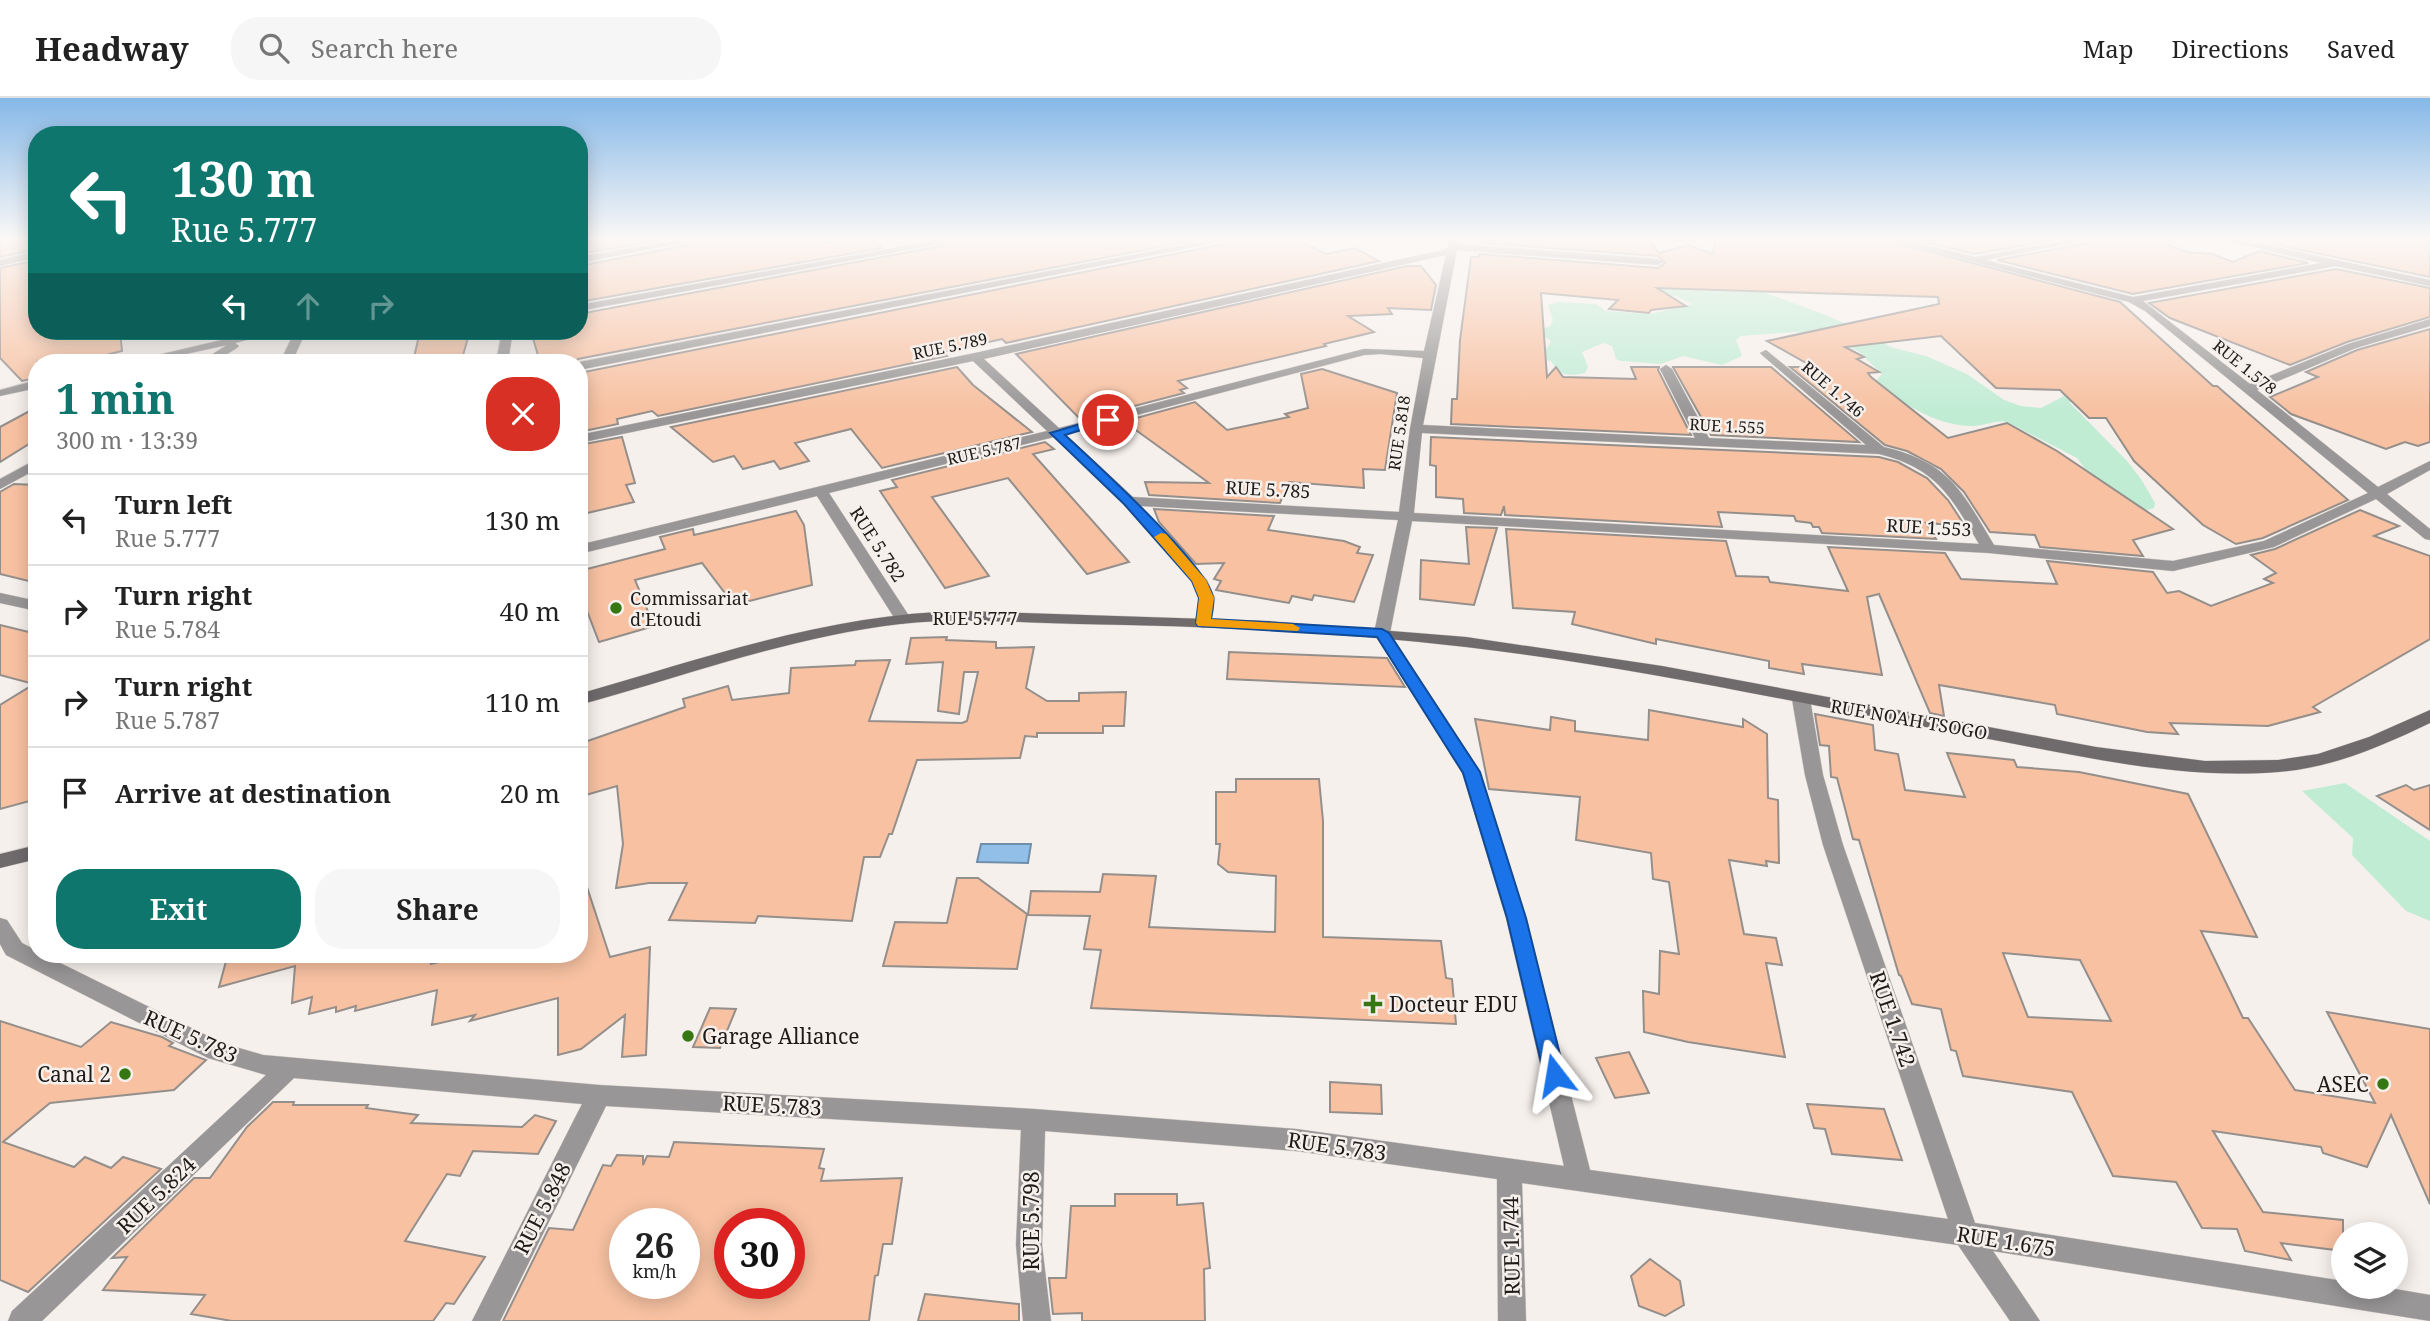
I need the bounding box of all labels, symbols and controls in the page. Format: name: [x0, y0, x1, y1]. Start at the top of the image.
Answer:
search box: [231, 17, 721, 80]
text: Headway: [35, 26, 189, 71]
icon: search: [255, 29, 293, 67]
text: Search here: [311, 30, 458, 66]
text: Map: [2083, 32, 2134, 65]
text: Directions: [2172, 32, 2289, 65]
text: Saved: [2327, 32, 2395, 65]
text: 130 m: [171, 145, 315, 211]
icon: left: [56, 154, 147, 245]
text: Rue 5.777: [171, 208, 317, 251]
icon: left: [216, 287, 254, 325]
icon: ahead: [289, 287, 327, 325]
icon: right: [362, 287, 400, 325]
street label: RUE 5.789: [911, 327, 989, 365]
street label: RUE 1.578: [2209, 335, 2281, 399]
street label: RUE 1.746: [1797, 356, 1869, 422]
text: 1 min: [56, 369, 175, 426]
button: close: [486, 377, 560, 451]
pin: [1078, 390, 1138, 450]
street label: RUE 5.818: [1383, 394, 1415, 472]
icon: arrive: [1089, 401, 1127, 439]
street label: RUE 1.555: [1689, 413, 1765, 439]
text: 300 m · 13:39: [56, 424, 198, 456]
street label: RUE 5.787: [945, 432, 1023, 470]
street label: RUE 5.785: [1225, 475, 1311, 503]
text: Turn left: [115, 486, 232, 522]
icon: left: [56, 501, 94, 539]
text: 130 m: [485, 502, 560, 538]
street label: RUE 5.782: [845, 502, 911, 586]
street label: RUE 1.553: [1886, 513, 1972, 541]
text: Rue 5.777: [115, 522, 220, 554]
text: Turn right: [115, 577, 252, 613]
place label: Commissariat d'Etoudi: [630, 586, 748, 631]
icon: right: [56, 592, 94, 630]
text: 40 m: [500, 593, 560, 629]
marker: Commissariat d'Etoudi: [608, 600, 624, 616]
street label: RUE 5.777: [932, 606, 1018, 630]
text: Rue 5.784: [115, 613, 220, 645]
text: Turn right: [115, 668, 252, 704]
icon: right: [56, 683, 94, 721]
text: 110 m: [485, 684, 560, 720]
street label: RUE NOAH TSOGO: [1829, 693, 1989, 745]
text: Rue 5.787: [115, 704, 220, 736]
icon: arrive: [56, 774, 94, 812]
text: Arrive at destination: [115, 775, 391, 811]
text: 20 m: [500, 775, 560, 811]
button: Exit: [56, 869, 301, 949]
button: Share: [315, 869, 560, 949]
street label: RUE 1.742: [1864, 967, 1922, 1071]
place label: Docteur EDU: [1389, 990, 1517, 1018]
marker: Docteur EDU: [1363, 994, 1383, 1014]
street label: RUE 5.783: [140, 1003, 242, 1069]
place label: Garage Alliance: [702, 1022, 860, 1050]
marker: Garage Alliance: [680, 1028, 696, 1044]
position arrow: [1518, 1038, 1592, 1112]
place label: Canal 2: [37, 1060, 111, 1088]
marker: Canal 2: [117, 1066, 133, 1082]
place label: ASEC: [2317, 1070, 2369, 1098]
marker: ASEC: [2375, 1076, 2391, 1092]
street label: RUE 5.783: [722, 1088, 822, 1122]
street label: RUE 5.783: [1286, 1125, 1388, 1167]
street label: RUE 5.824: [111, 1150, 202, 1240]
street label: RUE 5.848: [507, 1157, 577, 1259]
street label: RUE 5.798: [1017, 1171, 1045, 1271]
street label: RUE 1.744: [1496, 1196, 1526, 1296]
speed limit sign: 30: [714, 1208, 805, 1299]
street label: RUE 1.675: [1955, 1219, 2057, 1263]
text: 26: [635, 1221, 674, 1268]
map controls: [2331, 1222, 2408, 1299]
button: layers: [2331, 1222, 2408, 1299]
text: km/h: [632, 1259, 677, 1283]

